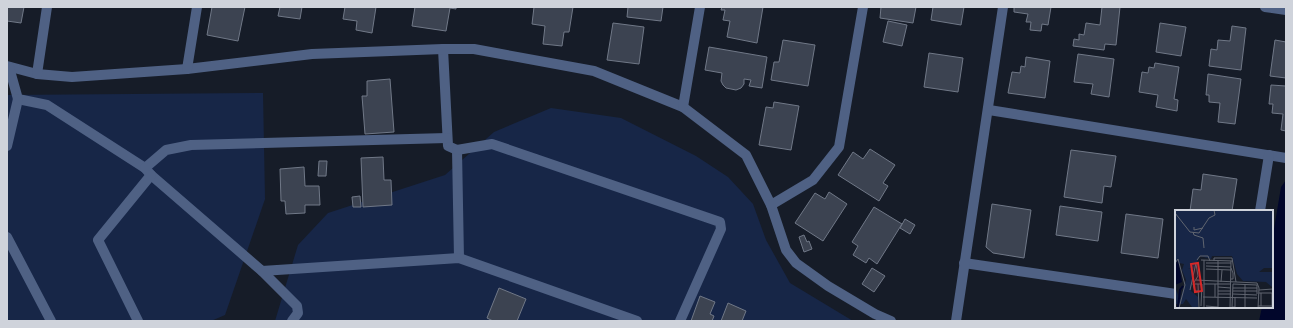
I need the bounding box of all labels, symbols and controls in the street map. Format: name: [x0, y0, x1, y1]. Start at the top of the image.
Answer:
inset map: [1175, 210, 1273, 308]

